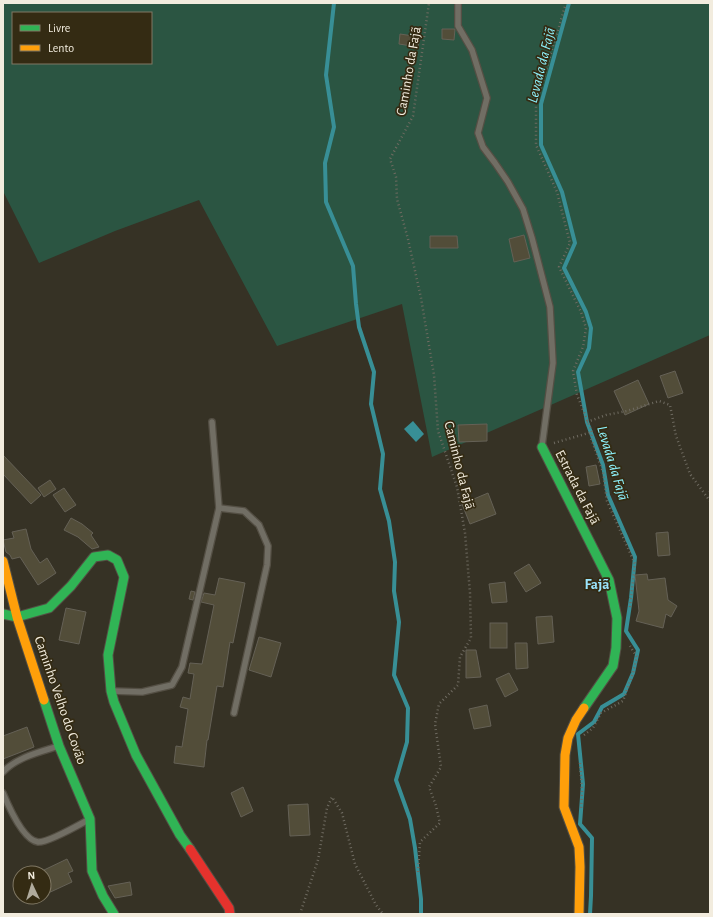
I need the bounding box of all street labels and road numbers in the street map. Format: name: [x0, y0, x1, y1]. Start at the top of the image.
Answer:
street label: Caminho da Fajã: [394, 25, 424, 117]
street label: Caminho da Fajã: [441, 420, 477, 511]
street label: Estrada da Fajã: [552, 448, 602, 527]
street label: Caminho Velho do Covão: [32, 634, 89, 766]

